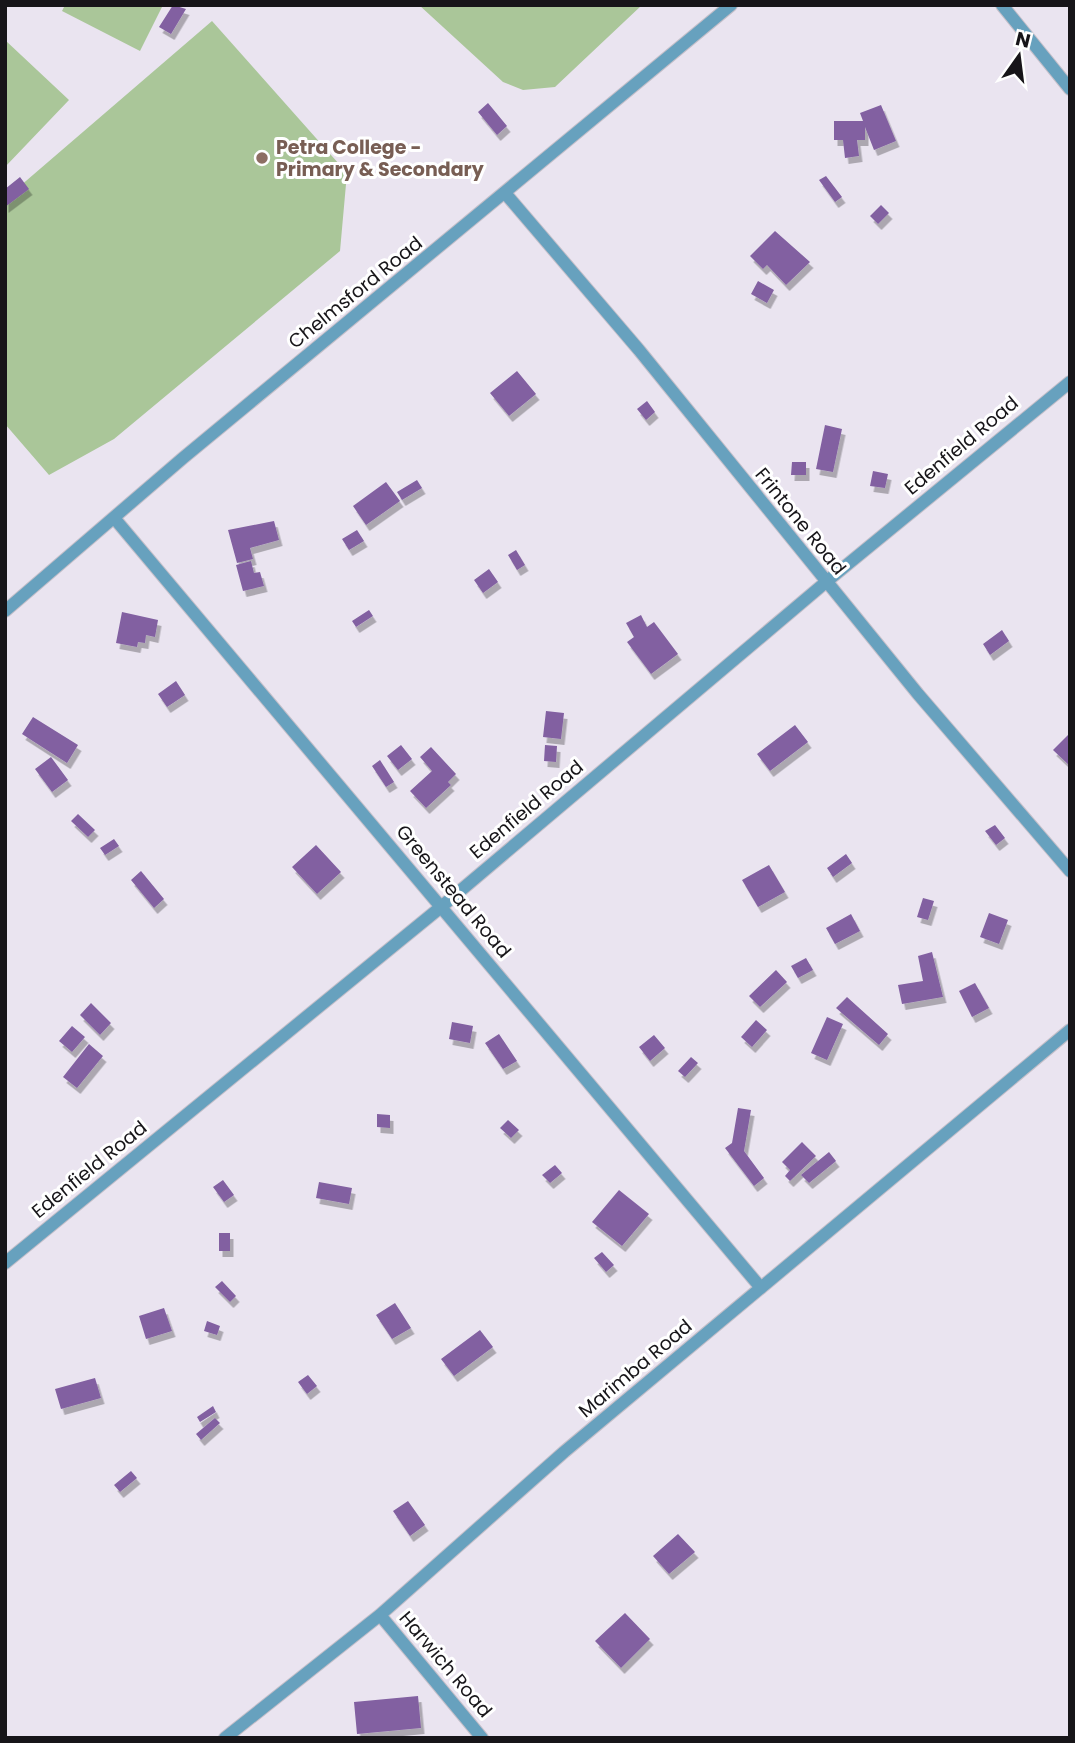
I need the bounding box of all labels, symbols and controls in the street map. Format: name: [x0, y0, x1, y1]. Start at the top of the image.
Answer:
north arrow: [984, 21, 1054, 91]
text: N: [1013, 25, 1033, 55]
place label: Petra College - Primary & Secondary: [276, 134, 485, 183]
marker: Petra College - Primary & Secondary: [254, 150, 270, 166]
street label: Chelmsford Road: [282, 230, 428, 355]
street label: Edenfield Road: [899, 390, 1024, 501]
street label: Frintone Road: [749, 462, 852, 581]
street label: Edenfield Road: [464, 754, 589, 865]
street label: Greenstead Road: [390, 819, 517, 964]
street label: Edenfield Road: [26, 1114, 153, 1224]
street label: Marimba Road: [573, 1313, 698, 1424]
street label: Harwich Road: [393, 1605, 498, 1723]

